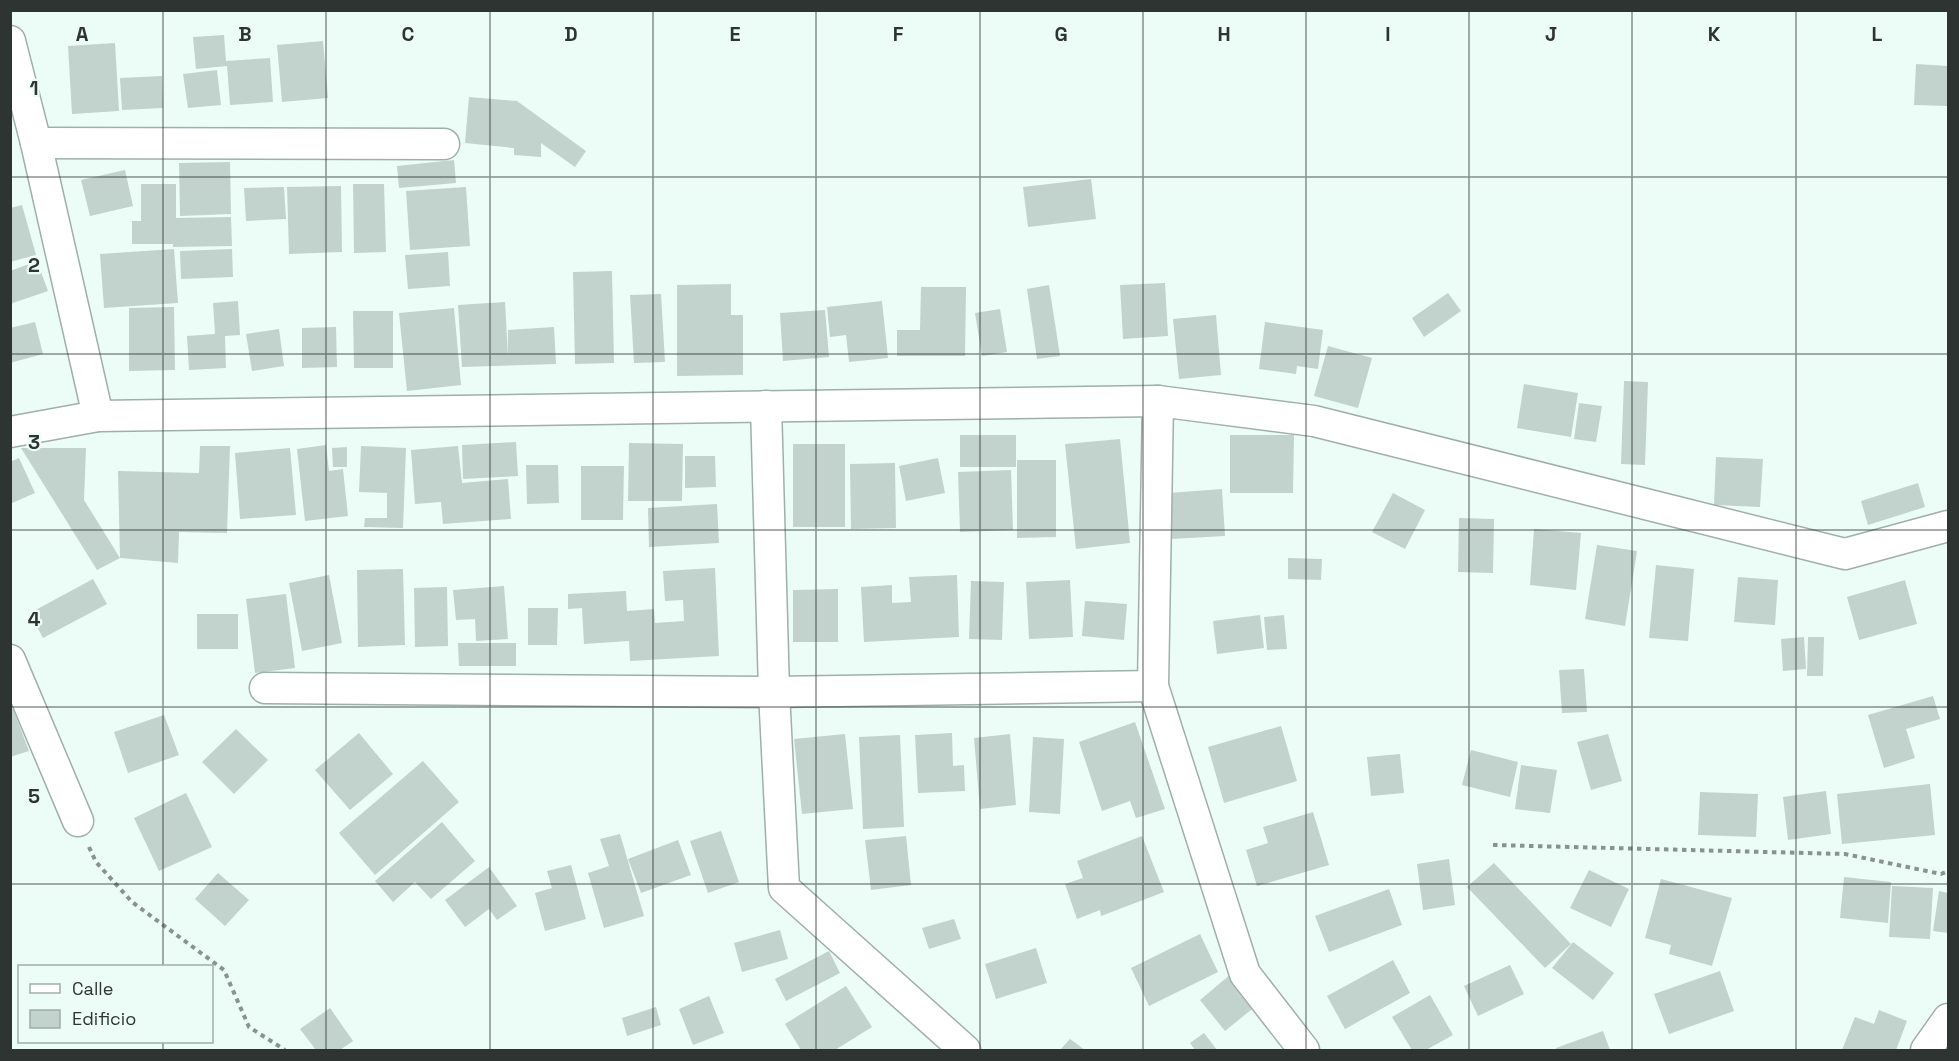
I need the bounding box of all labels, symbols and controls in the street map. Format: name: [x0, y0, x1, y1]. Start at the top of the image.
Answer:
text: A: [76, 21, 89, 47]
text: B: [238, 21, 252, 47]
text: C: [402, 21, 415, 47]
text: D: [564, 21, 578, 47]
text: E: [729, 21, 741, 47]
text: F: [893, 21, 904, 47]
text: G: [1054, 21, 1068, 47]
text: H: [1217, 21, 1231, 47]
text: I: [1385, 21, 1391, 47]
text: J: [1545, 21, 1557, 47]
text: K: [1708, 21, 1721, 47]
text: L: [1872, 21, 1883, 47]
text: 1: [29, 75, 39, 101]
text: 2: [28, 252, 40, 278]
text: 3: [28, 429, 40, 455]
text: 4: [28, 606, 41, 632]
text: 5: [28, 783, 40, 809]
legend: [18, 965, 213, 1043]
text: Calle: [72, 977, 113, 1000]
text: Edificio: [72, 1007, 136, 1030]

